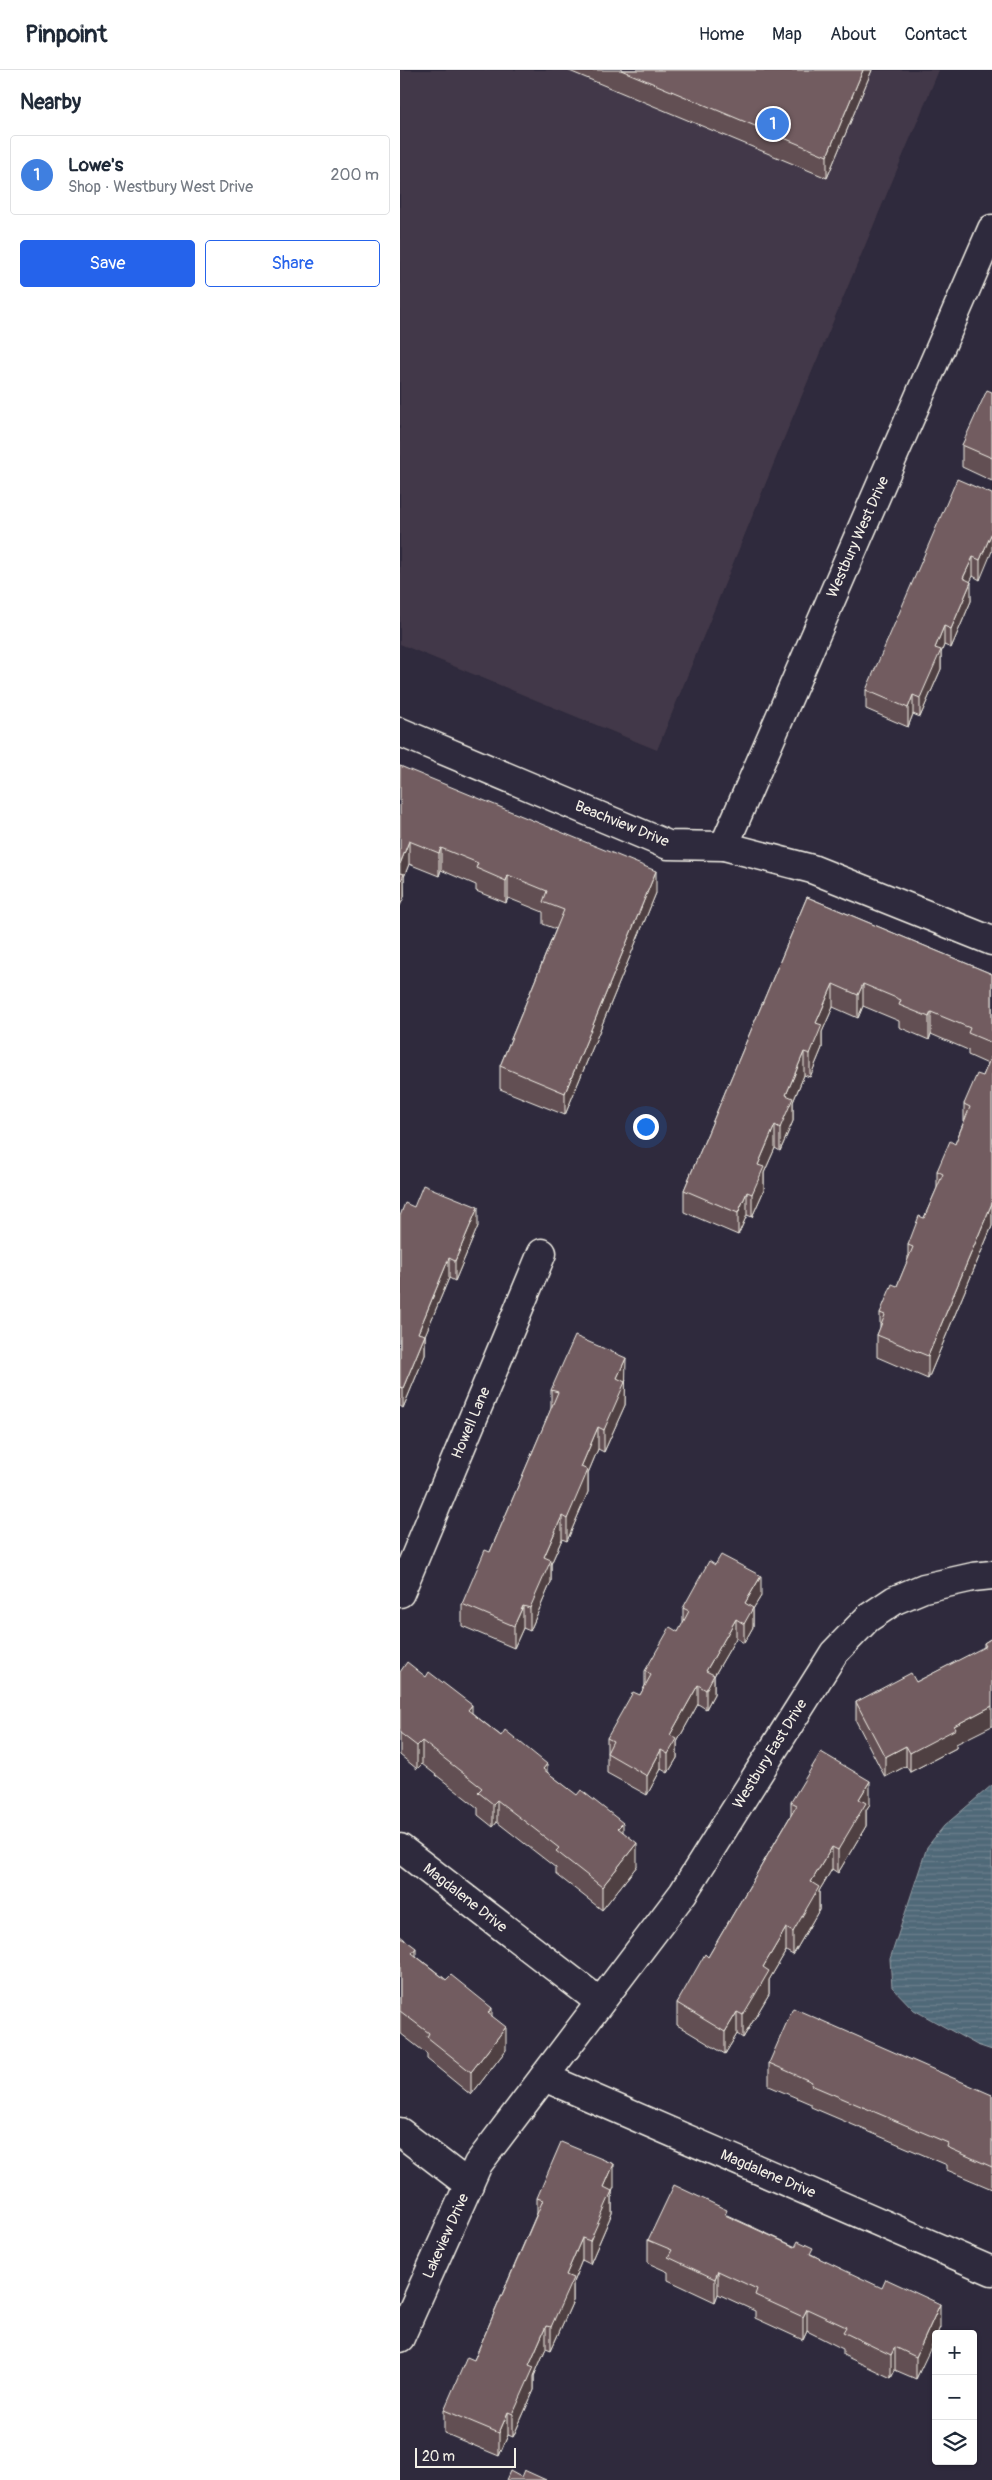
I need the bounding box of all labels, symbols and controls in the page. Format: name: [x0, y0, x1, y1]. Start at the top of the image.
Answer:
text: Pinpoint: [25, 20, 107, 49]
text: Home: [699, 23, 744, 46]
text: Map: [772, 23, 802, 46]
text: About: [830, 23, 876, 46]
text: Contact: [904, 23, 967, 46]
text: Nearby: [20, 89, 81, 116]
pin: 1: [757, 105, 789, 143]
text: Lowe's: [68, 153, 123, 177]
text: 1: [34, 165, 40, 185]
text: 200 m: [331, 165, 379, 185]
text: Shop · Westbury West Drive: [68, 177, 253, 197]
button: Save: [20, 240, 195, 287]
button: Share: [205, 240, 380, 287]
street label: Westbury West Drive: [823, 473, 894, 601]
street label: Beachview Drive: [572, 797, 672, 852]
your location: [633, 1114, 659, 1140]
street label: Howell Lane: [447, 1384, 495, 1462]
street label: Westbury East Drive: [729, 1695, 812, 1812]
street label: Magdalene Drive: [419, 1859, 511, 1937]
street label: Magdalene Drive: [718, 2145, 819, 2203]
street label: Lakeview Drive: [419, 2190, 473, 2282]
map controls: [932, 2330, 977, 2465]
button: +: [932, 2330, 977, 2375]
button: −: [932, 2375, 977, 2420]
button: layers: [932, 2420, 977, 2465]
scale bar: [415, 2445, 516, 2468]
text: 20 m: [422, 2448, 455, 2465]

